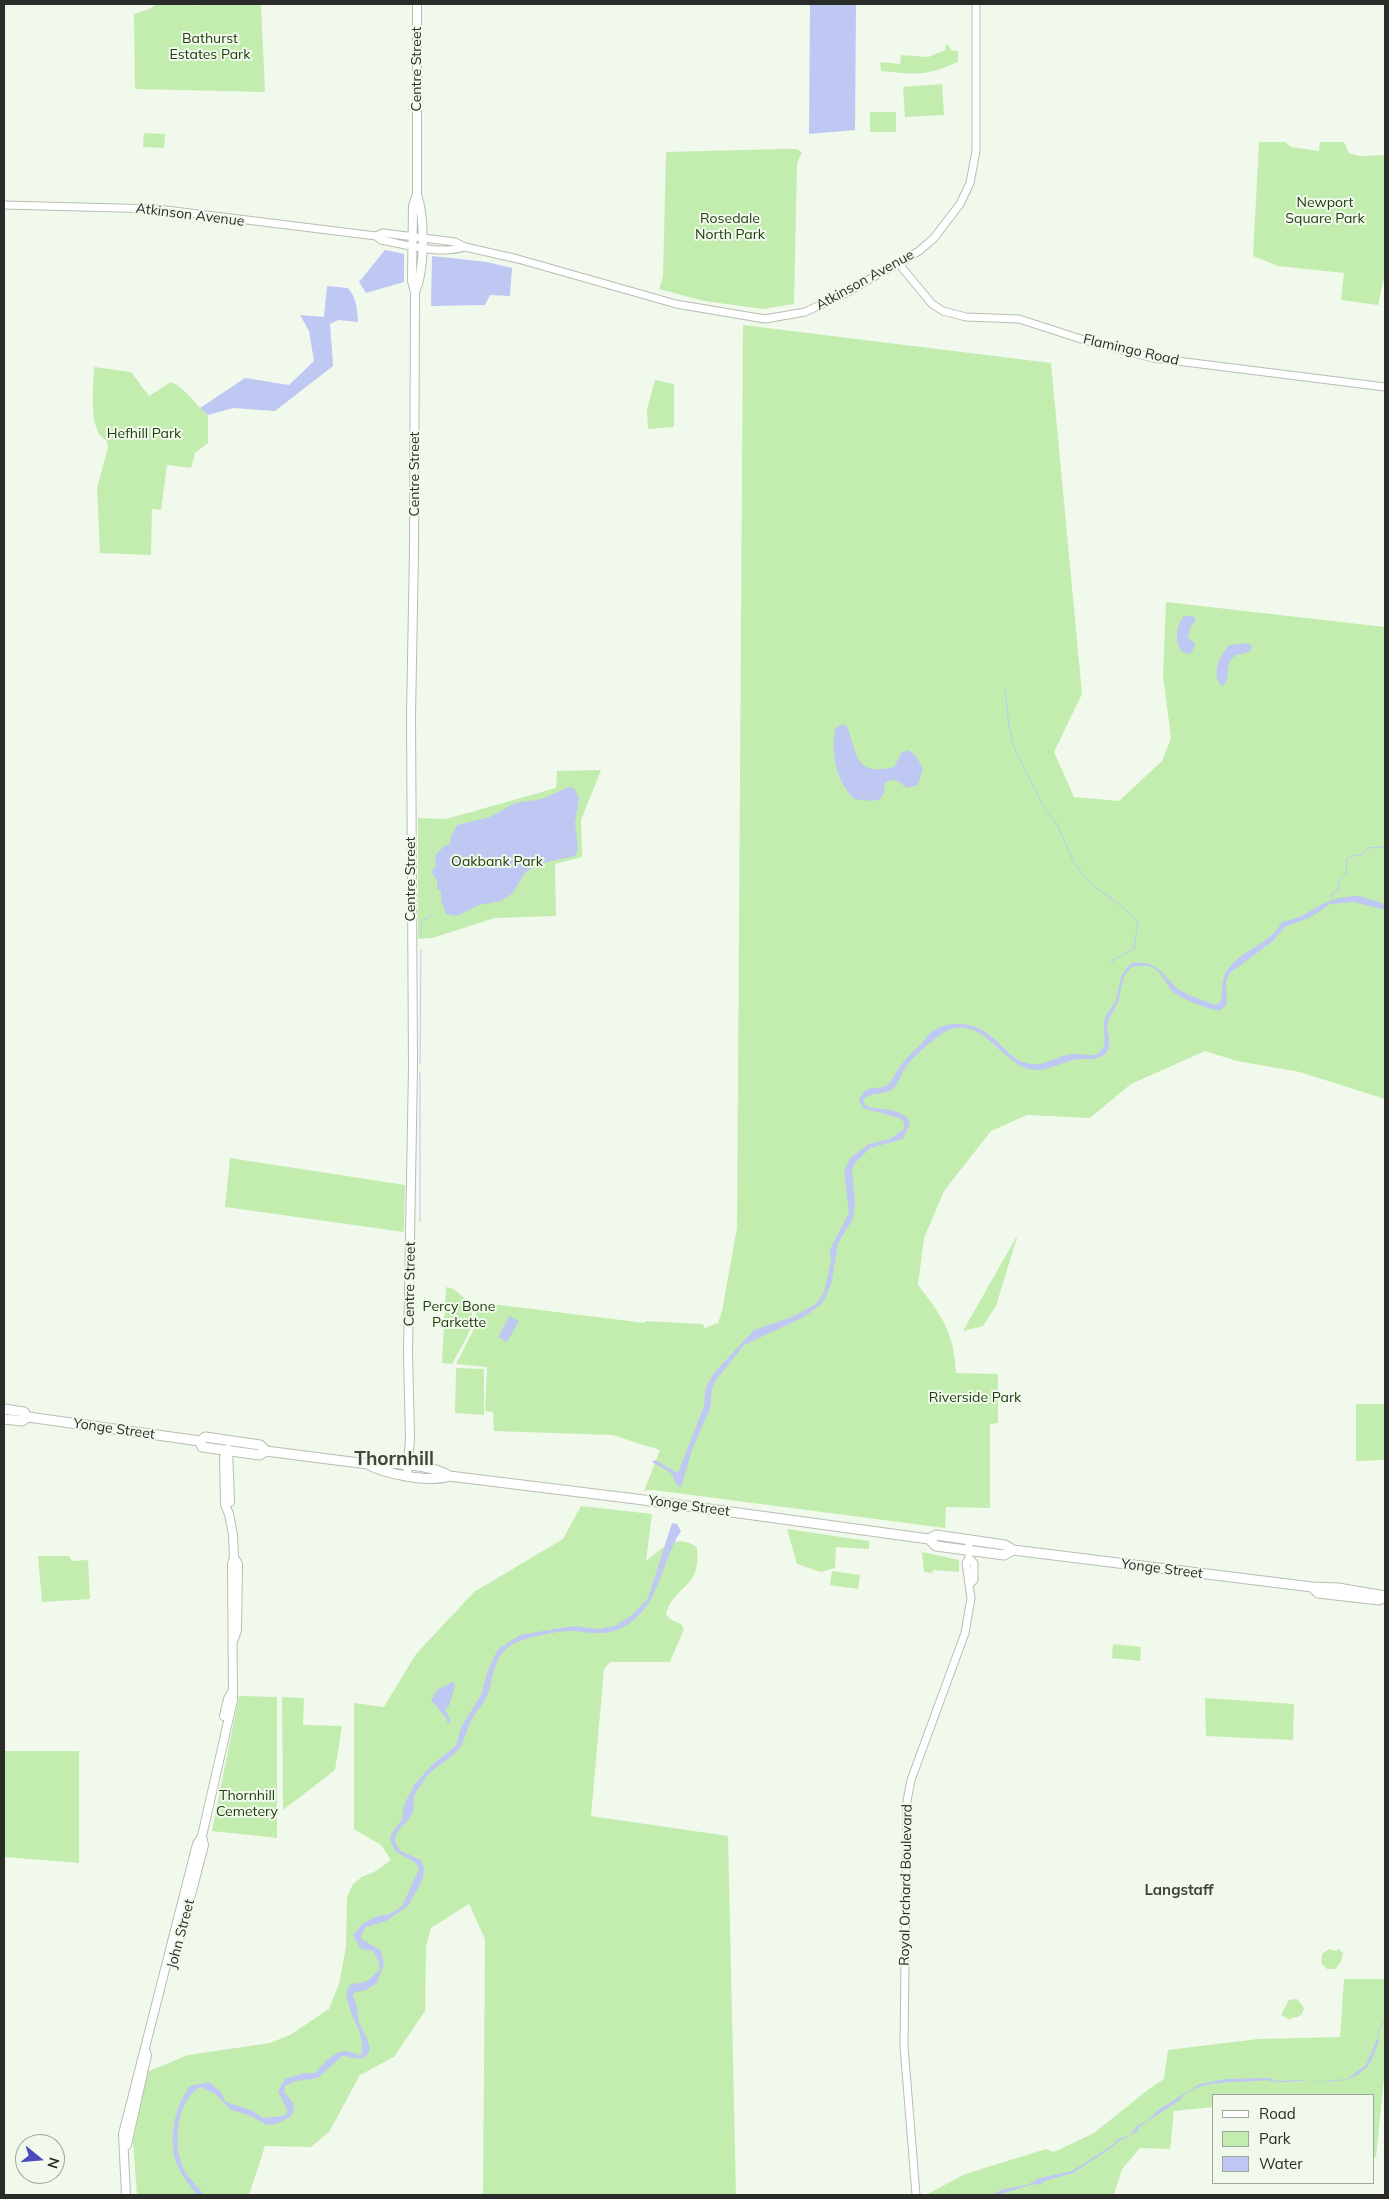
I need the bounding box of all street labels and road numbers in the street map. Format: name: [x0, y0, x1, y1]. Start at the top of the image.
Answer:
street label: Centre Street: [409, 27, 425, 111]
street label: Atkinson Avenue: [135, 200, 245, 230]
street label: Atkinson Avenue: [813, 246, 917, 314]
street label: Flamingo Road: [1081, 331, 1181, 369]
street label: Centre Street: [407, 432, 423, 516]
street label: Centre Street: [403, 837, 419, 921]
street label: Centre Street: [401, 1241, 419, 1327]
street label: Yonge Street: [72, 1415, 156, 1443]
street label: Yonge Street: [647, 1492, 731, 1520]
street label: Yonge Street: [1120, 1556, 1204, 1582]
street label: Royal Orchard Boulevard: [896, 1804, 916, 1966]
street label: John Street: [164, 1897, 198, 1971]

